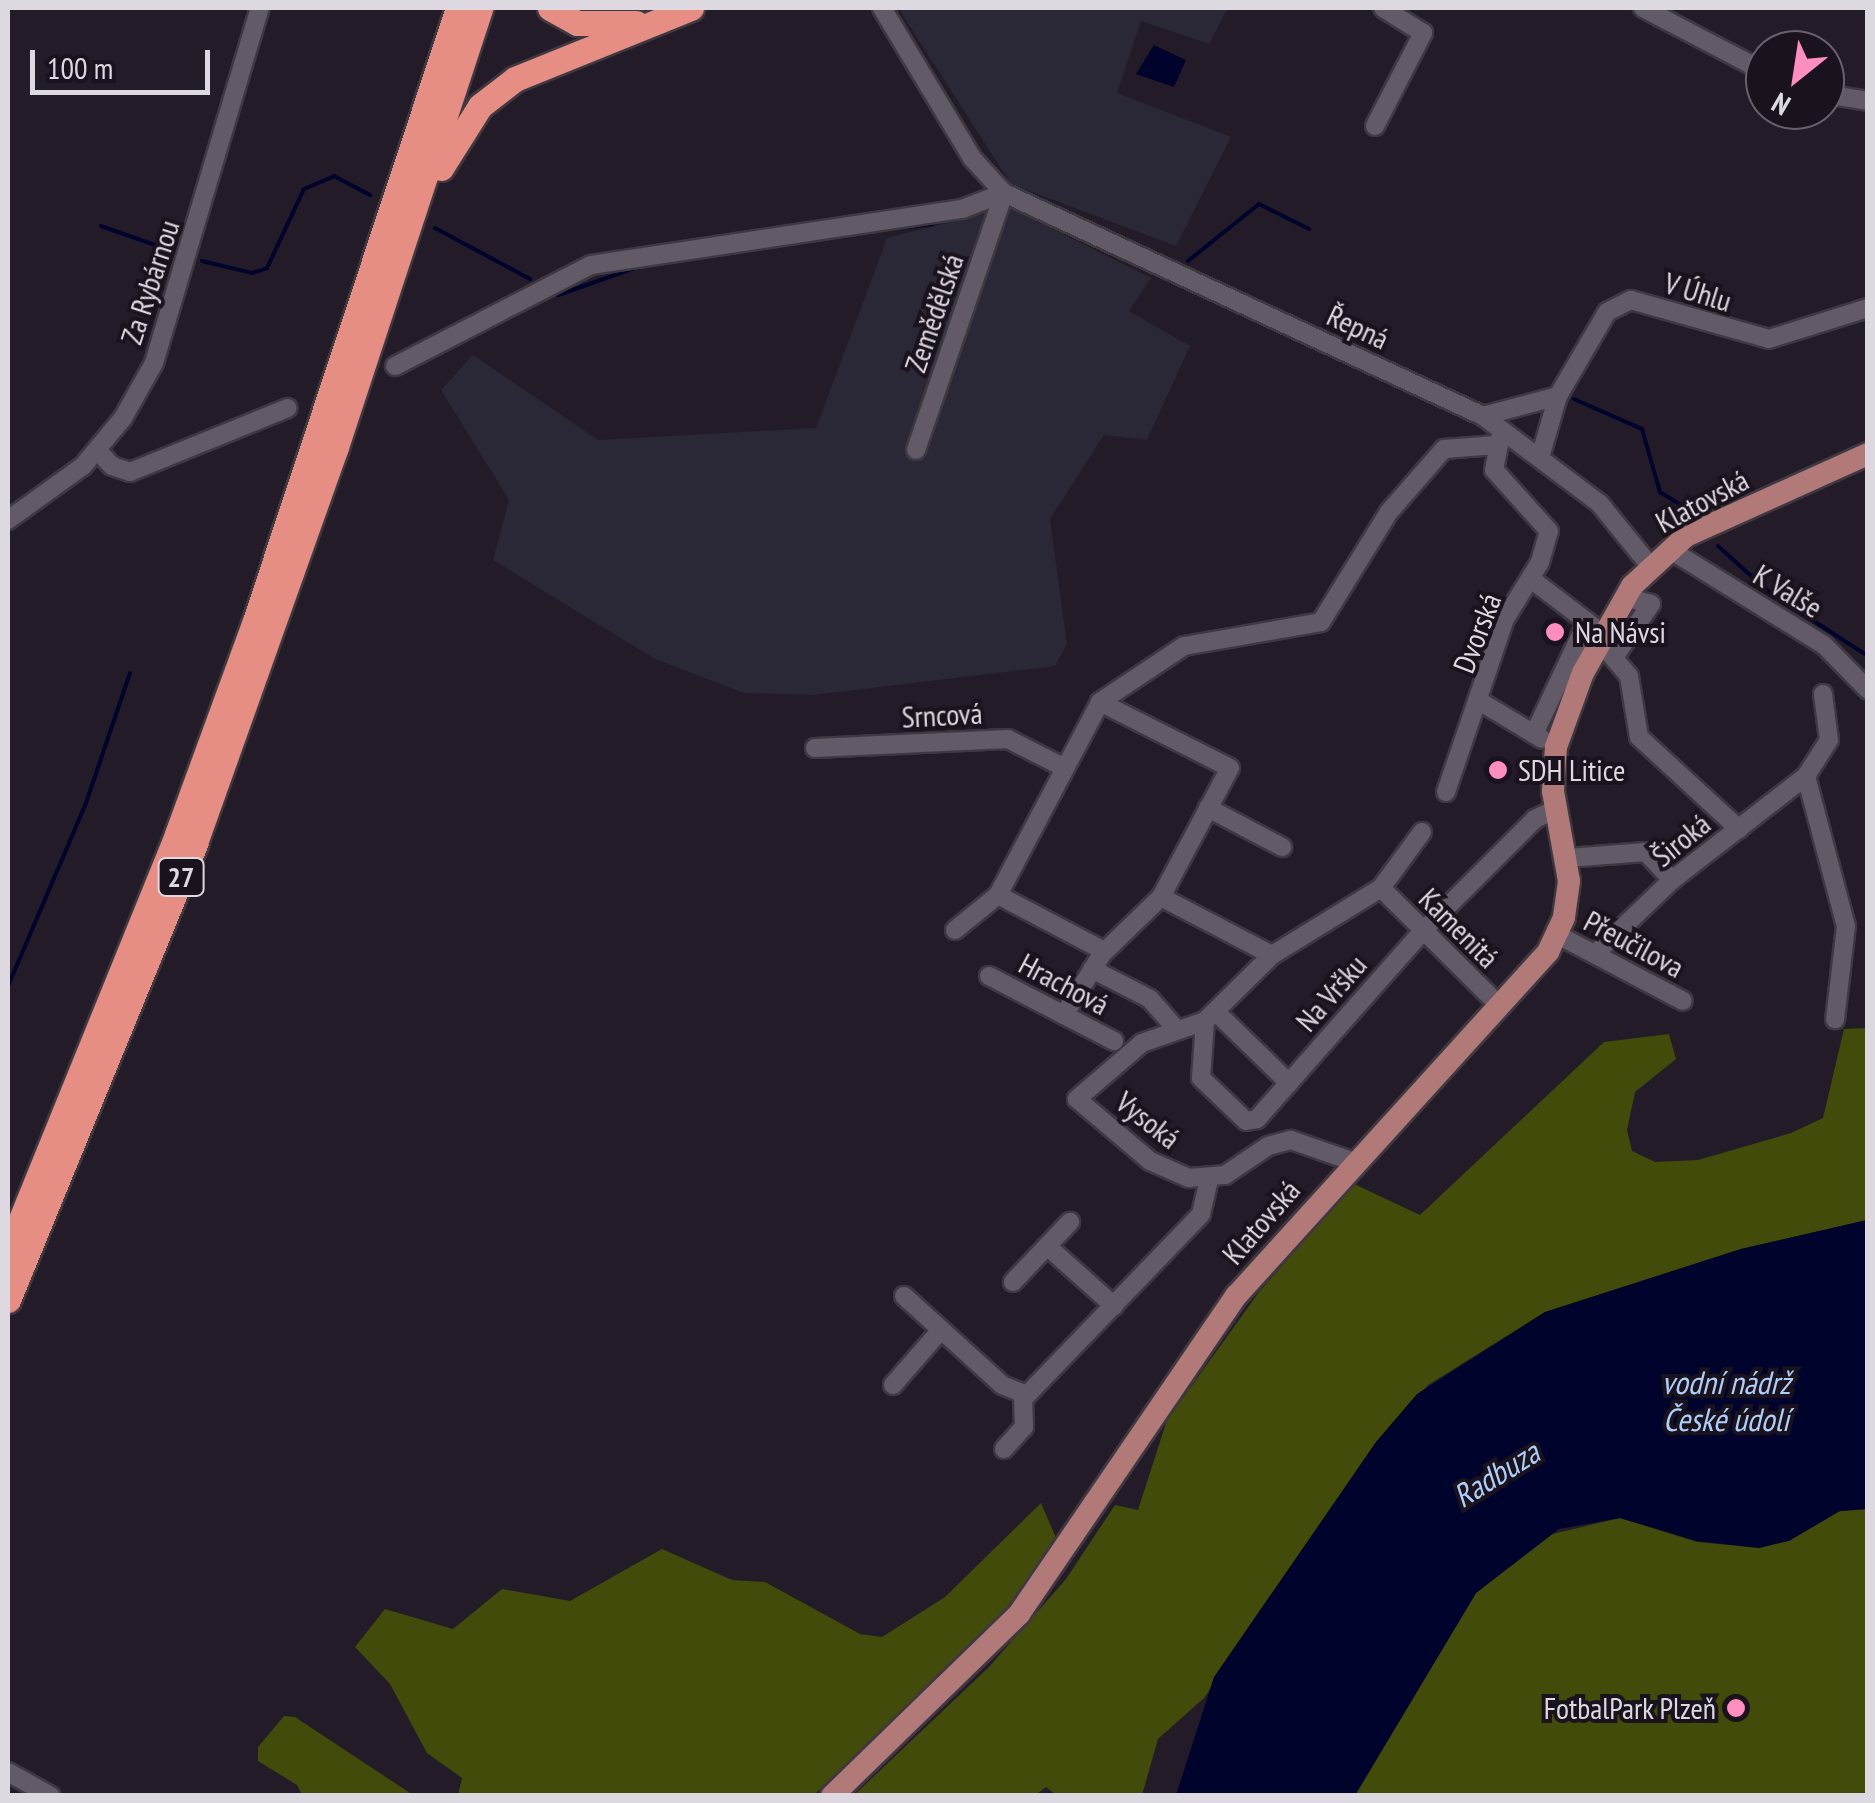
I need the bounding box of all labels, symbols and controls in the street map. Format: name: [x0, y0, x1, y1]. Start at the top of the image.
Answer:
scale bar: [35, 30, 215, 92]
north arrow: [1745, 30, 1845, 130]
text: 100 m: [47, 48, 113, 87]
text: N: [1765, 85, 1797, 124]
street label: Za Rybárnou: [113, 215, 187, 349]
street label: Zemědělská: [897, 249, 971, 377]
street label: V Úhlu: [1660, 265, 1736, 319]
street label: Řepná: [1321, 297, 1395, 357]
street label: Klatovská: [1649, 462, 1755, 540]
street label: K Valše: [1746, 556, 1830, 626]
street label: Dvorská: [1446, 588, 1508, 678]
place label: Na Návsi: [1575, 614, 1666, 650]
marker: Na Návsi: [1544, 621, 1566, 643]
street label: Srncová: [901, 695, 983, 735]
place label: SDH Litice: [1518, 752, 1625, 788]
marker: SDH Litice: [1487, 759, 1509, 781]
street label: Široká: [1645, 806, 1717, 874]
road number: 27: [156, 854, 206, 900]
street label: Kamenitá: [1412, 881, 1506, 975]
street label: Přeučilova: [1578, 903, 1690, 985]
street label: Hrachová: [1013, 945, 1115, 1023]
street label: Na Vršku: [1288, 947, 1374, 1039]
street label: Vysoká: [1109, 1084, 1187, 1156]
street label: Klatovská: [1215, 1173, 1307, 1271]
water label: vodní nádrž České údolí: [1662, 1364, 1790, 1439]
water label: Radbuza: [1446, 1433, 1546, 1515]
place label: FotbalPark Plzeň: [1543, 1690, 1716, 1726]
marker: FotbalPark Plzeň: [1725, 1697, 1747, 1719]

